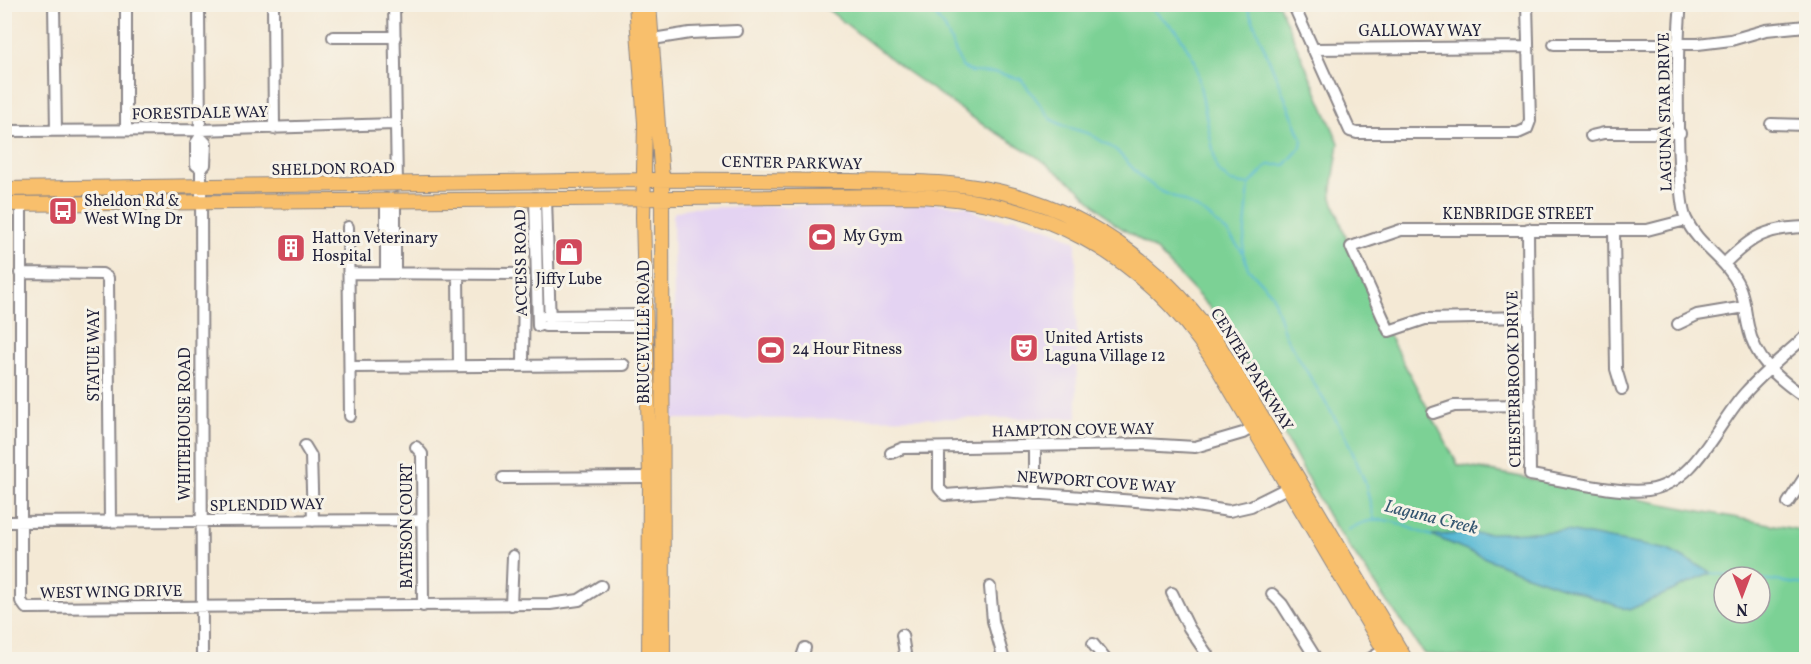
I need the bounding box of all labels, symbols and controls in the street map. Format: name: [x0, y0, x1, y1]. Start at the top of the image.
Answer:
street label: GALLOWAY WAY: [1358, 21, 1482, 43]
street label: LAGUNA STAR DRIVE: [1654, 32, 1678, 192]
street label: FORESTDALE WAY: [131, 102, 269, 126]
street label: CENTER PARKWAY: [721, 152, 863, 176]
street label: SHELDON ROAD: [271, 158, 395, 182]
place label: Sheldon Rd & West WIng Dr: [84, 191, 183, 231]
bus stop icon: Sheldon Rd & West WIng Dr: [47, 195, 79, 227]
street label: KENBRIDGE STREET: [1442, 204, 1594, 226]
street label: ACCESS ROAD: [510, 209, 534, 317]
sports icon: My Gym: [806, 221, 838, 253]
place label: My Gym: [843, 226, 903, 248]
place label: Hatton Veterinary Hospital: [312, 228, 438, 268]
building icon: Hatton Veterinary Hospital: [275, 232, 307, 264]
shop icon: Jiffy Lube: [553, 236, 585, 268]
street label: BRUCEVILLE ROAD: [634, 260, 656, 404]
place label: Jiffy Lube: [536, 269, 602, 291]
street label: CHESTERBROOK DRIVE: [1502, 290, 1528, 468]
street label: CENTER PARKWAY: [1204, 305, 1298, 435]
street label: STATUE WAY: [84, 308, 106, 402]
place label: United Artists Laguna Village 12: [1045, 328, 1166, 368]
theatre icon: United Artists Laguna Village 12: [1008, 332, 1040, 364]
sports icon: 24 Hour Fitness: [755, 334, 787, 366]
place label: 24 Hour Fitness: [792, 339, 902, 361]
street label: WHITEHOUSE ROAD: [175, 347, 197, 501]
street label: HAMPTON COVE WAY: [991, 419, 1155, 443]
street label: BATESON COURT: [397, 463, 419, 589]
street label: NEWPORT COVE WAY: [1016, 466, 1176, 500]
street label: SPLENDID WAY: [209, 494, 325, 518]
water label: Laguna Creek: [1382, 494, 1480, 542]
north arrow: [1712, 565, 1772, 625]
street label: WEST WING DRIVE: [39, 581, 183, 605]
text: N: [1736, 597, 1748, 619]

